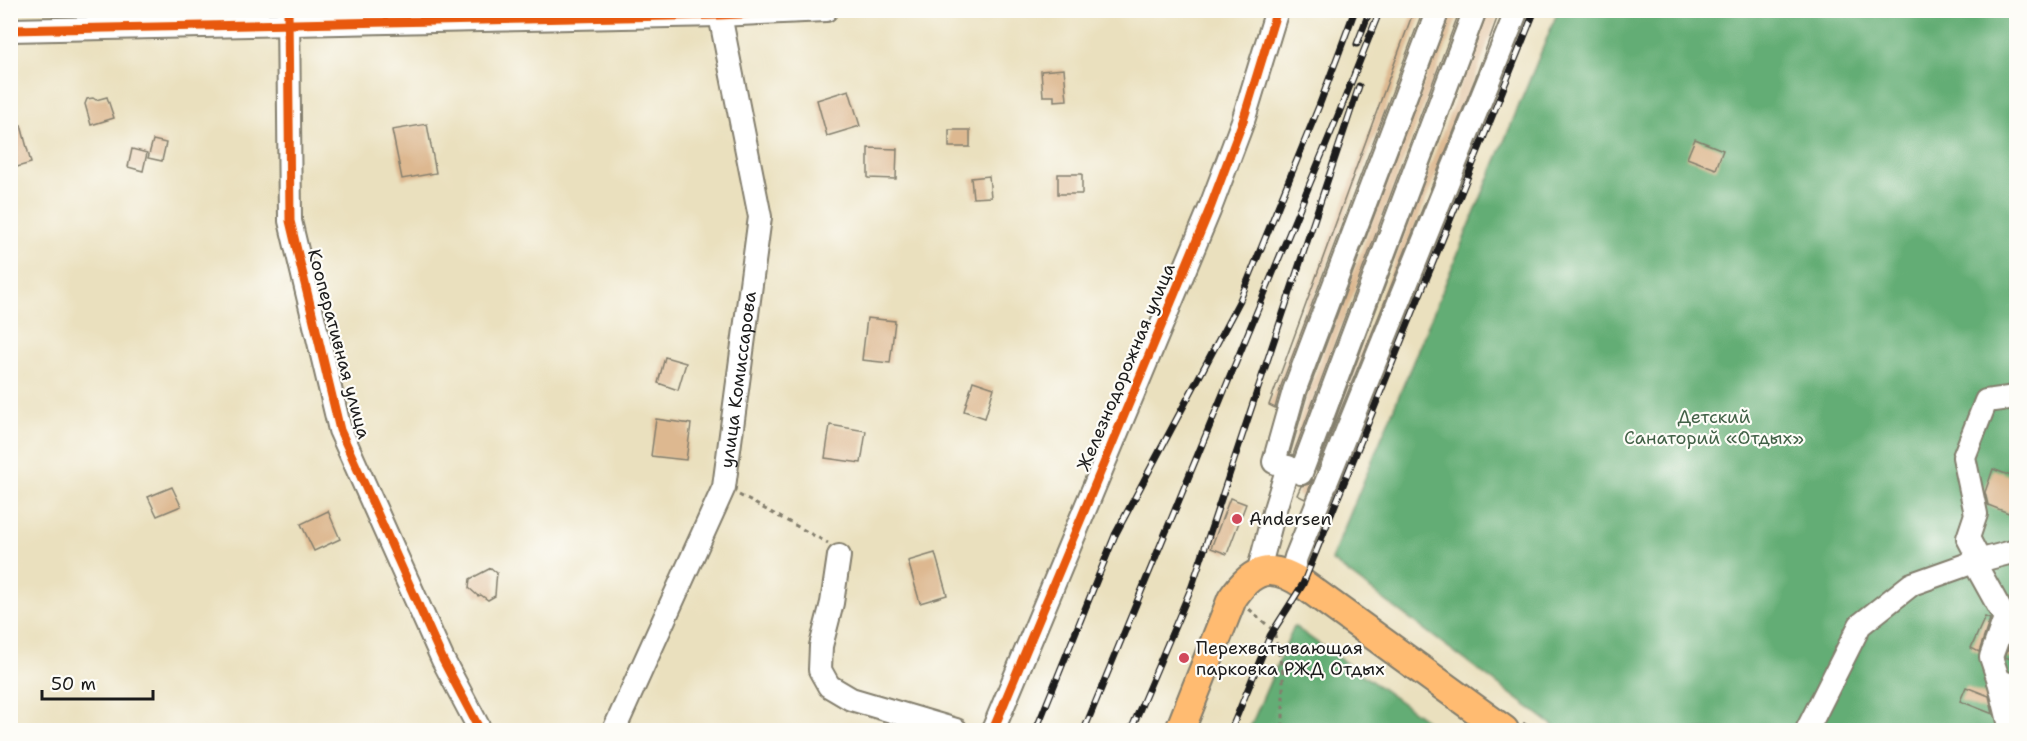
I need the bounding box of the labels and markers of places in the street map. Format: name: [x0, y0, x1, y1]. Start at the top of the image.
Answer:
place label: Andersen: [1249, 507, 1331, 531]
marker: Andersen: [1230, 512, 1244, 526]
place label: Перехватывающая парковка РЖД Отдых: [1196, 636, 1385, 681]
marker: Перехватывающая парковка РЖД Отдых: [1177, 651, 1191, 665]

